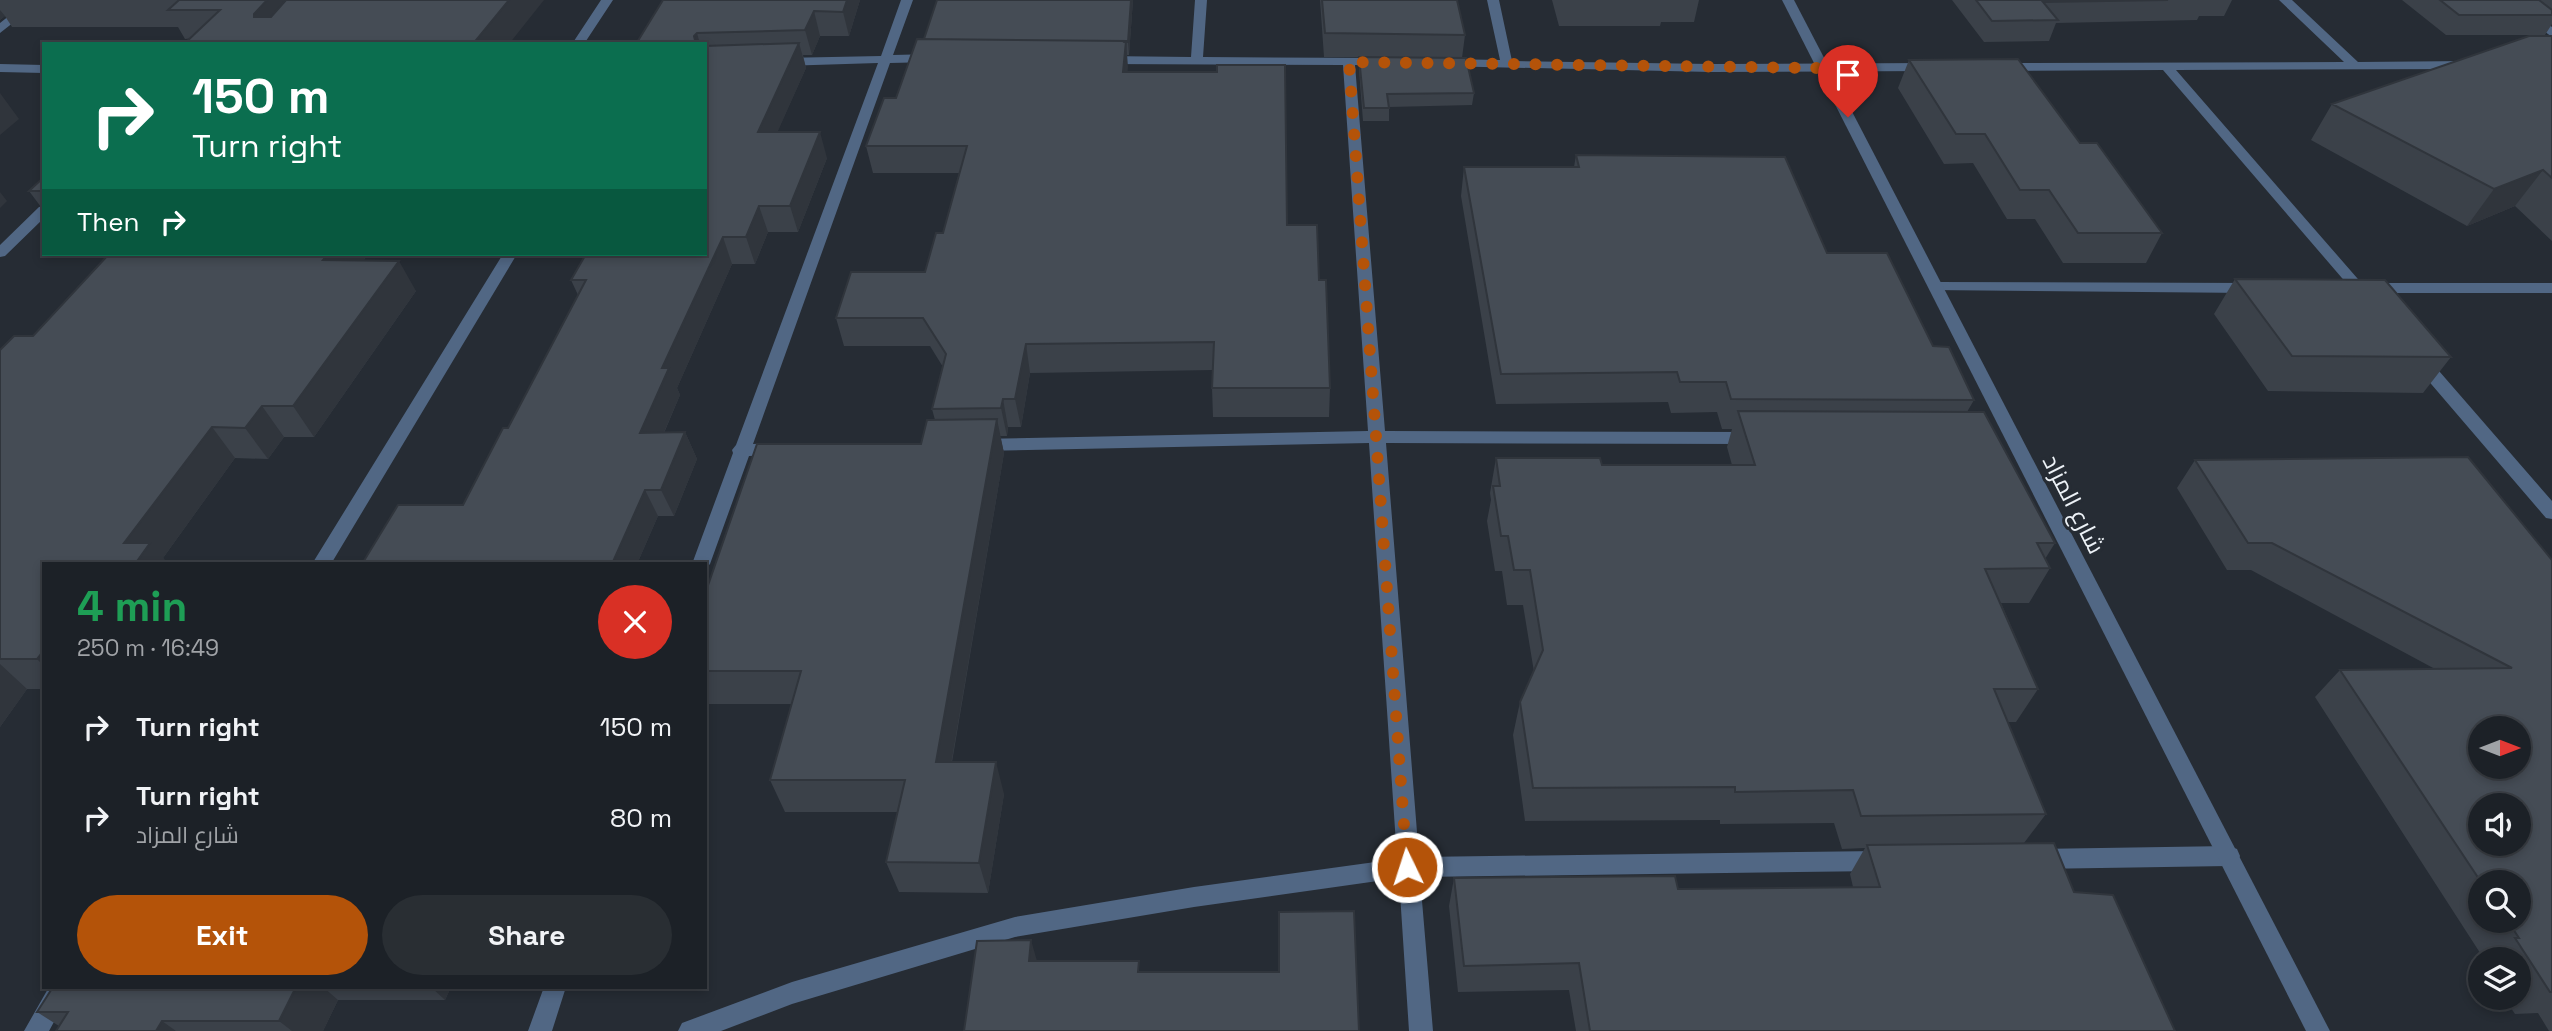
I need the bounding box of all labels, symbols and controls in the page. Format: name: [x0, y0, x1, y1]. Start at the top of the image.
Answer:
pin: [1818, 45, 1878, 117]
icon: arrive: [1829, 56, 1867, 94]
text: 150 m: [192, 65, 330, 127]
icon: right: [77, 70, 168, 161]
text: Turn right: [192, 126, 342, 166]
icon: right: [154, 203, 192, 241]
text: Then: [77, 205, 140, 239]
street label: شارع المزاد: [2035, 449, 2112, 559]
text: 4 min: [77, 580, 187, 633]
button: close: [598, 585, 672, 659]
text: 250 m · 16:49: [77, 633, 219, 663]
icon: right: [77, 708, 115, 746]
text: Turn right: [136, 710, 260, 744]
text: 150 m: [600, 710, 672, 744]
north arrow: [2468, 716, 2530, 779]
map controls: [2468, 716, 2531, 1010]
text: Turn right: [136, 779, 260, 813]
button: sound: [2468, 793, 2531, 856]
icon: right: [77, 799, 115, 837]
text: 80 m: [610, 801, 672, 835]
text: شارع المزاد: [136, 820, 239, 850]
position arrow: [1370, 830, 1444, 904]
button: search: [2468, 870, 2531, 933]
button: Exit: [77, 895, 368, 975]
button: Share: [382, 895, 672, 975]
button: layers: [2468, 947, 2531, 1010]

